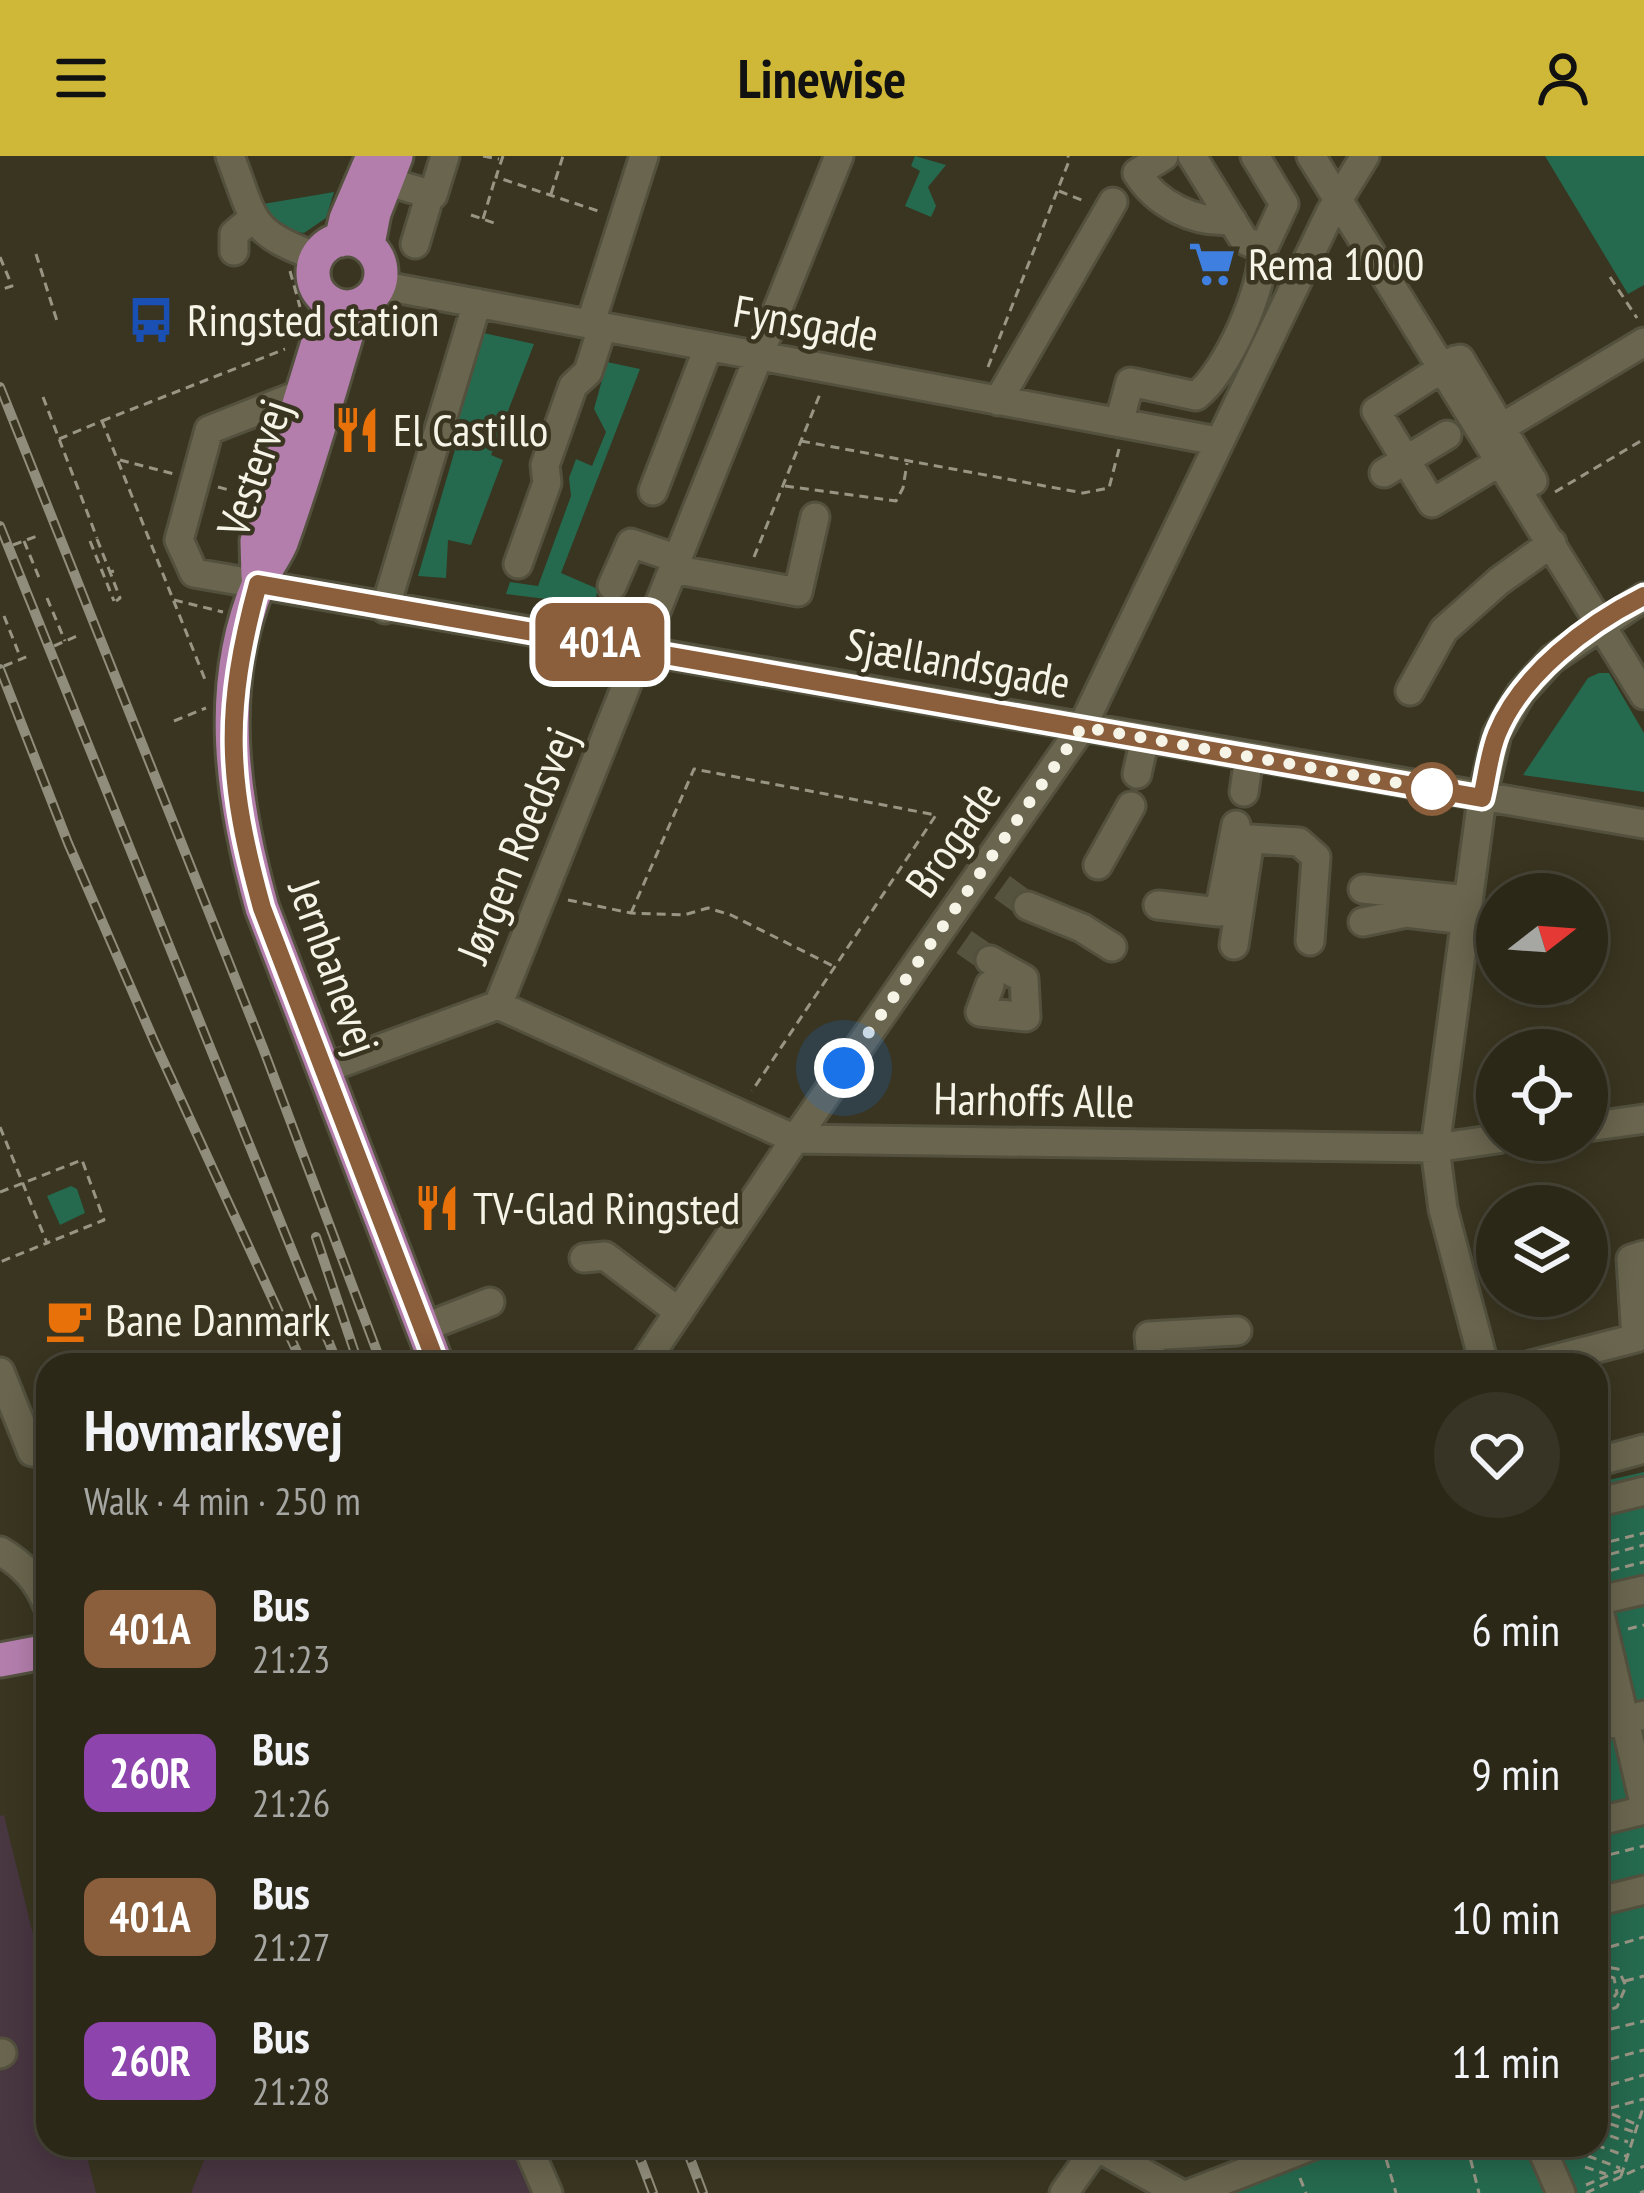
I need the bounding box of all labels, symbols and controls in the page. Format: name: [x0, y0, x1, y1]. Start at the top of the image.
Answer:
text: Linewise: [738, 43, 906, 113]
icon: menu: [48, 45, 114, 111]
icon: person: [1530, 45, 1596, 111]
place label: Rema 1000: [1248, 234, 1424, 292]
supermarket icon: Rema 1000: [1187, 239, 1237, 289]
street label: Fynsgade: [729, 281, 883, 363]
place label: Ringsted station: [187, 290, 439, 348]
bus stop icon: Ringsted station: [126, 295, 176, 345]
street label: Vestervej: [202, 392, 303, 545]
place label: El Castillo: [393, 400, 548, 458]
restaurant icon: El Castillo: [332, 405, 382, 455]
line badge: 401A: [516, 603, 684, 681]
text: 401A: [559, 614, 641, 669]
street label: Sjællandsgade: [841, 614, 1075, 710]
street label: Jørgen Roedsvej: [442, 719, 589, 973]
unlabelled marker: [1407, 764, 1457, 814]
street label: Brogade: [892, 769, 1013, 908]
street label: Jernbanevej: [276, 869, 393, 1062]
north arrow: [1476, 873, 1608, 1005]
map controls: [1476, 873, 1608, 1317]
button: locate: [1476, 1029, 1608, 1161]
your location: [814, 1038, 874, 1098]
street label: Harhoffs Alle: [933, 1068, 1135, 1130]
place label: TV-Glad Ringsted: [473, 1178, 740, 1236]
restaurant icon: TV-Glad Ringsted: [412, 1183, 462, 1233]
button: layers: [1476, 1185, 1608, 1317]
place label: Bane Danmark: [105, 1290, 331, 1348]
cafe icon: Bane Danmark: [44, 1295, 94, 1345]
button: heart: [1434, 1392, 1560, 1518]
text: Hovmarksvej: [84, 1393, 343, 1467]
text: Walk · 4 min · 250 m: [84, 1475, 361, 1526]
text: Bus: [252, 1575, 310, 1633]
text: 6 min: [1471, 1600, 1560, 1658]
text: 401A: [109, 1601, 191, 1656]
text: 21:23: [252, 1633, 330, 1684]
text: Bus: [252, 1719, 310, 1777]
text: 9 min: [1471, 1744, 1560, 1802]
text: 260R: [109, 1745, 191, 1800]
text: 21:26: [252, 1777, 330, 1828]
text: Bus: [252, 1863, 310, 1921]
text: 10 min: [1451, 1888, 1560, 1946]
text: 401A: [109, 1889, 191, 1944]
text: 21:27: [252, 1921, 330, 1972]
text: Bus: [252, 2007, 310, 2065]
text: 11 min: [1451, 2032, 1560, 2090]
text: 260R: [109, 2033, 191, 2088]
text: 21:28: [252, 2065, 330, 2116]

